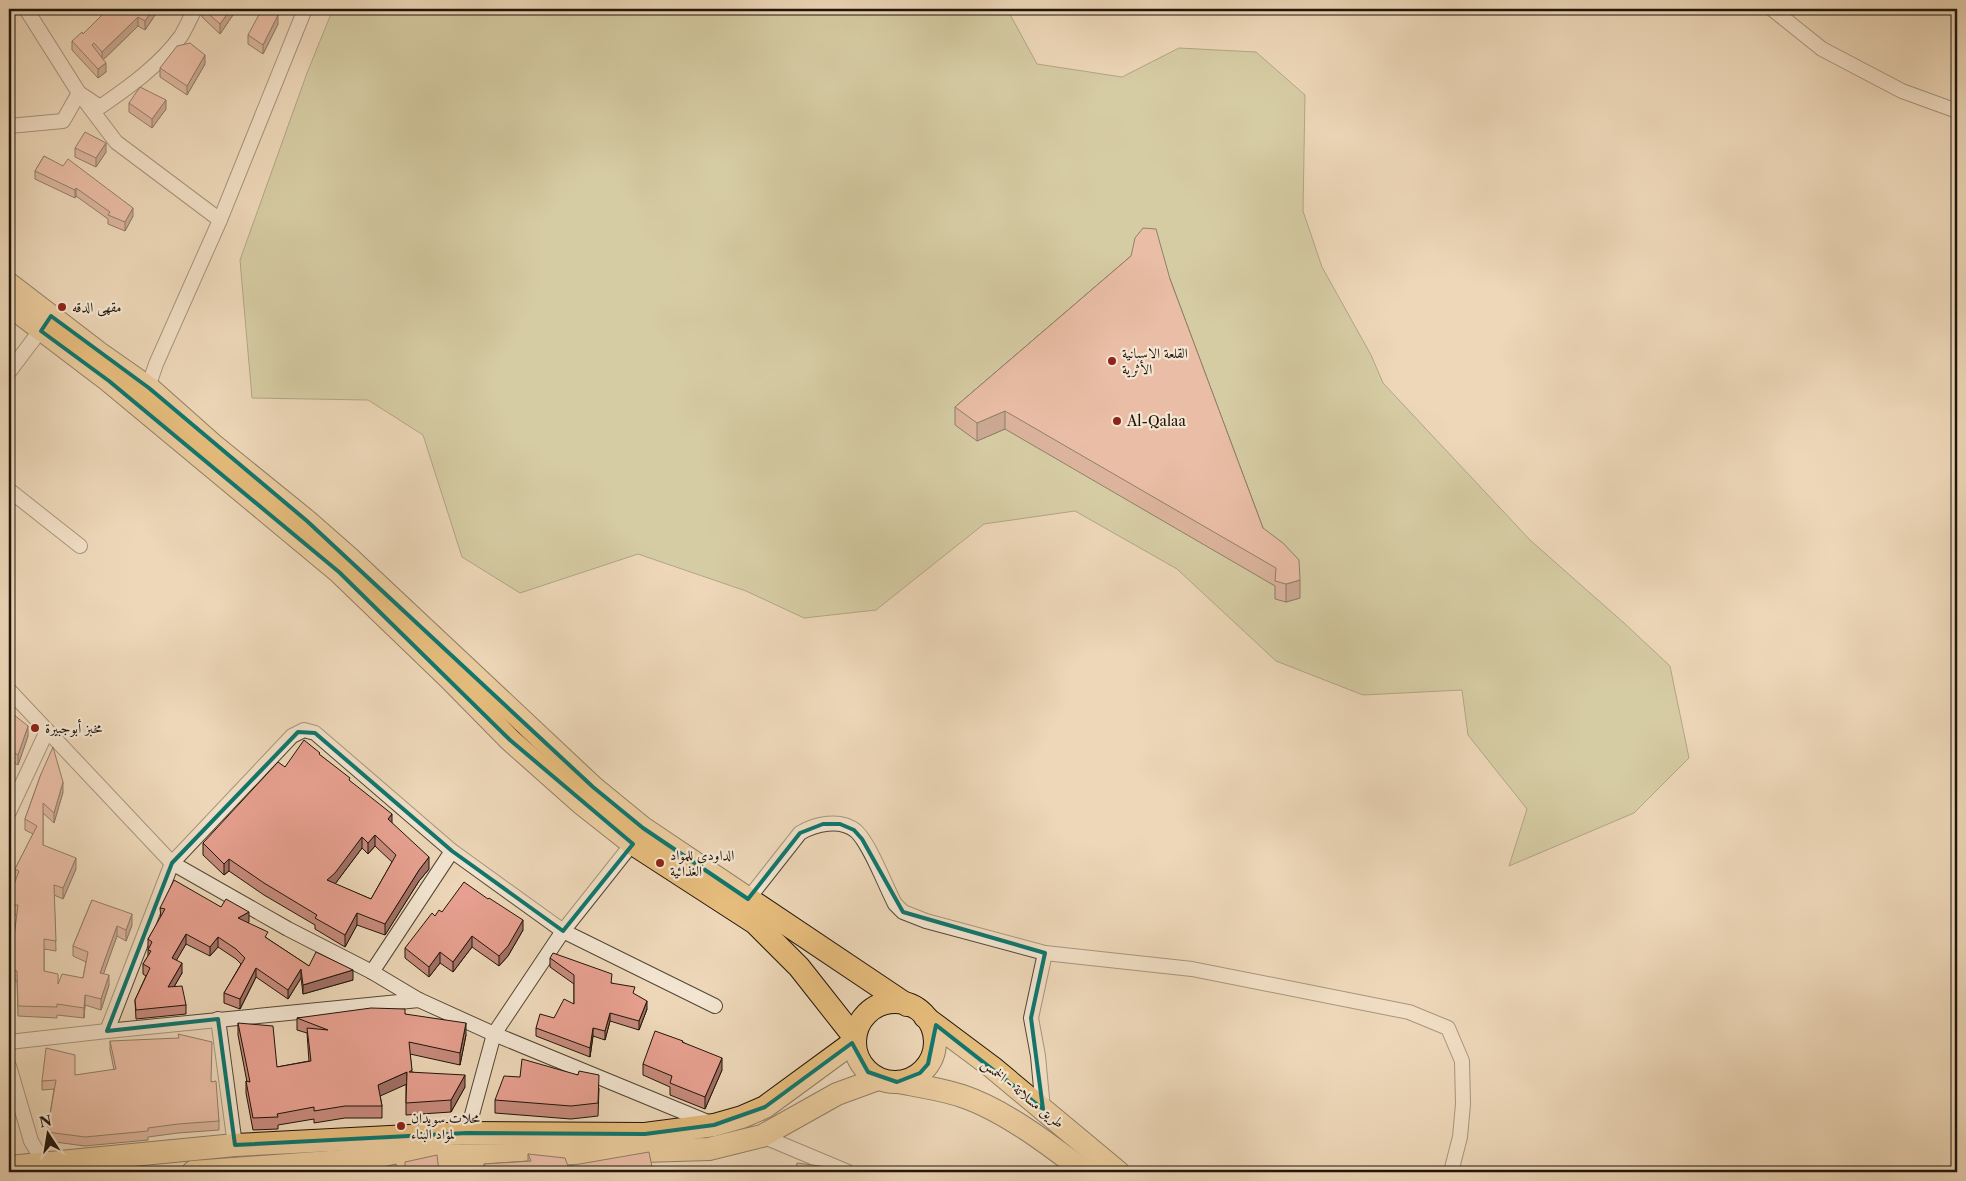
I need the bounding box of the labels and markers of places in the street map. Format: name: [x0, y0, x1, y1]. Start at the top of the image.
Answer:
place label: مقهى الدقه: [72, 298, 121, 317]
marker: مقهى الدقه: [56, 301, 68, 313]
place label: القلعة الاسبانية الأثرية: [1122, 344, 1188, 378]
marker: القلعة الاسبانية الأثرية: [1106, 355, 1118, 367]
place label: Al-Qalaa: [1126, 412, 1186, 430]
marker: Al-Qalaa: [1111, 415, 1123, 427]
place label: مخبز أبوجبيرة: [45, 718, 103, 737]
marker: مخبز أبوجبيرة: [29, 722, 41, 734]
place label: الداودي للمواد الغذائية: [670, 846, 734, 880]
marker: الداودي للمواد الغذائية: [654, 857, 666, 869]
place label: محلات سويدان لمواد البناء: [411, 1109, 480, 1143]
marker: محلات سويدان لمواد البناء: [395, 1120, 407, 1132]

